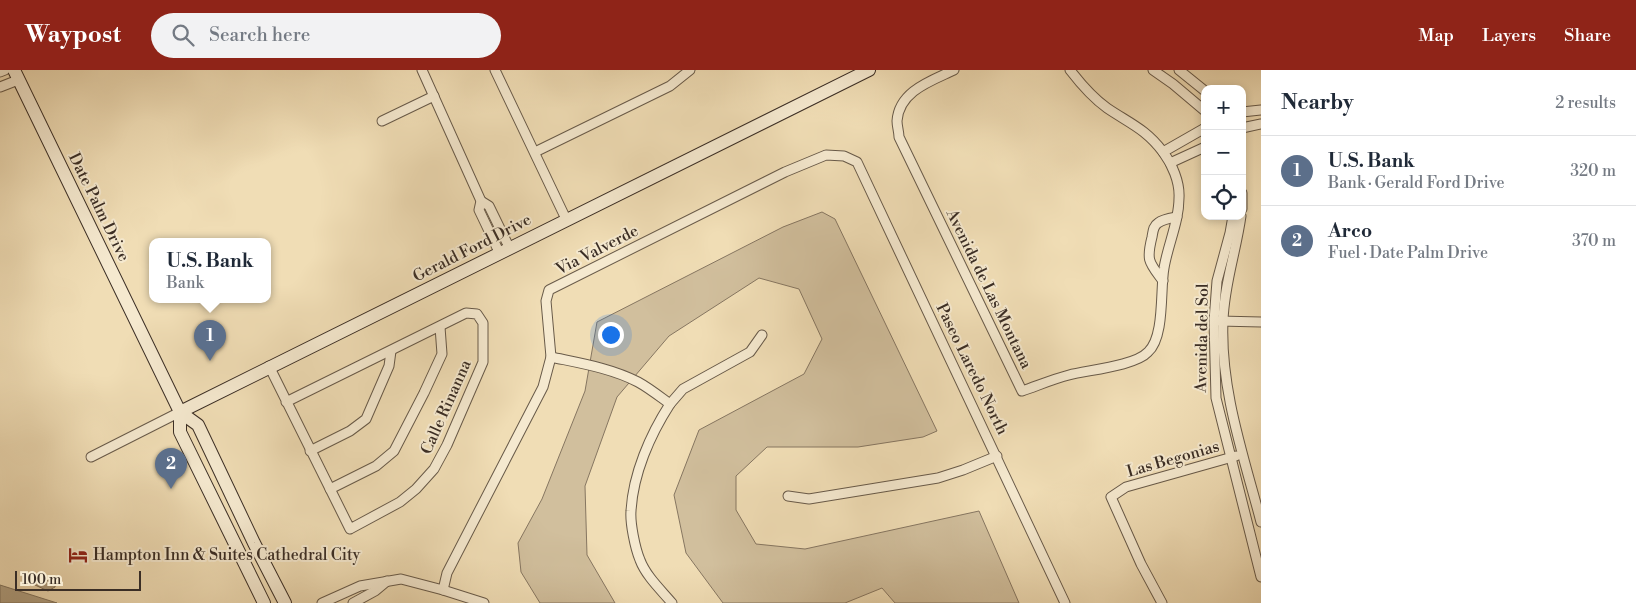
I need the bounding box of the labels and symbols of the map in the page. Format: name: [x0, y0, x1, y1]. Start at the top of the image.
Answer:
street label: Date Palm Drive: [64, 149, 134, 265]
street label: Avenida de Las Montana: [941, 205, 1037, 373]
street label: Gerald Ford Drive: [409, 210, 535, 286]
street label: Via Valverde: [551, 221, 642, 280]
street label: Avenida del Sol: [1191, 283, 1213, 394]
street label: Paseo Laredo North: [931, 300, 1013, 438]
pin: 1: [194, 320, 226, 361]
your location: [598, 322, 624, 348]
street label: Calle Rinanna: [416, 356, 476, 457]
street label: Las Begonias: [1124, 436, 1222, 482]
pin: 2: [155, 448, 187, 489]
hotel icon: Hampton Inn & Suites Cathedral City: [67, 544, 89, 566]
place label: Hampton Inn & Suites Cathedral City: [93, 545, 361, 565]
scale bar: [15, 568, 141, 591]

